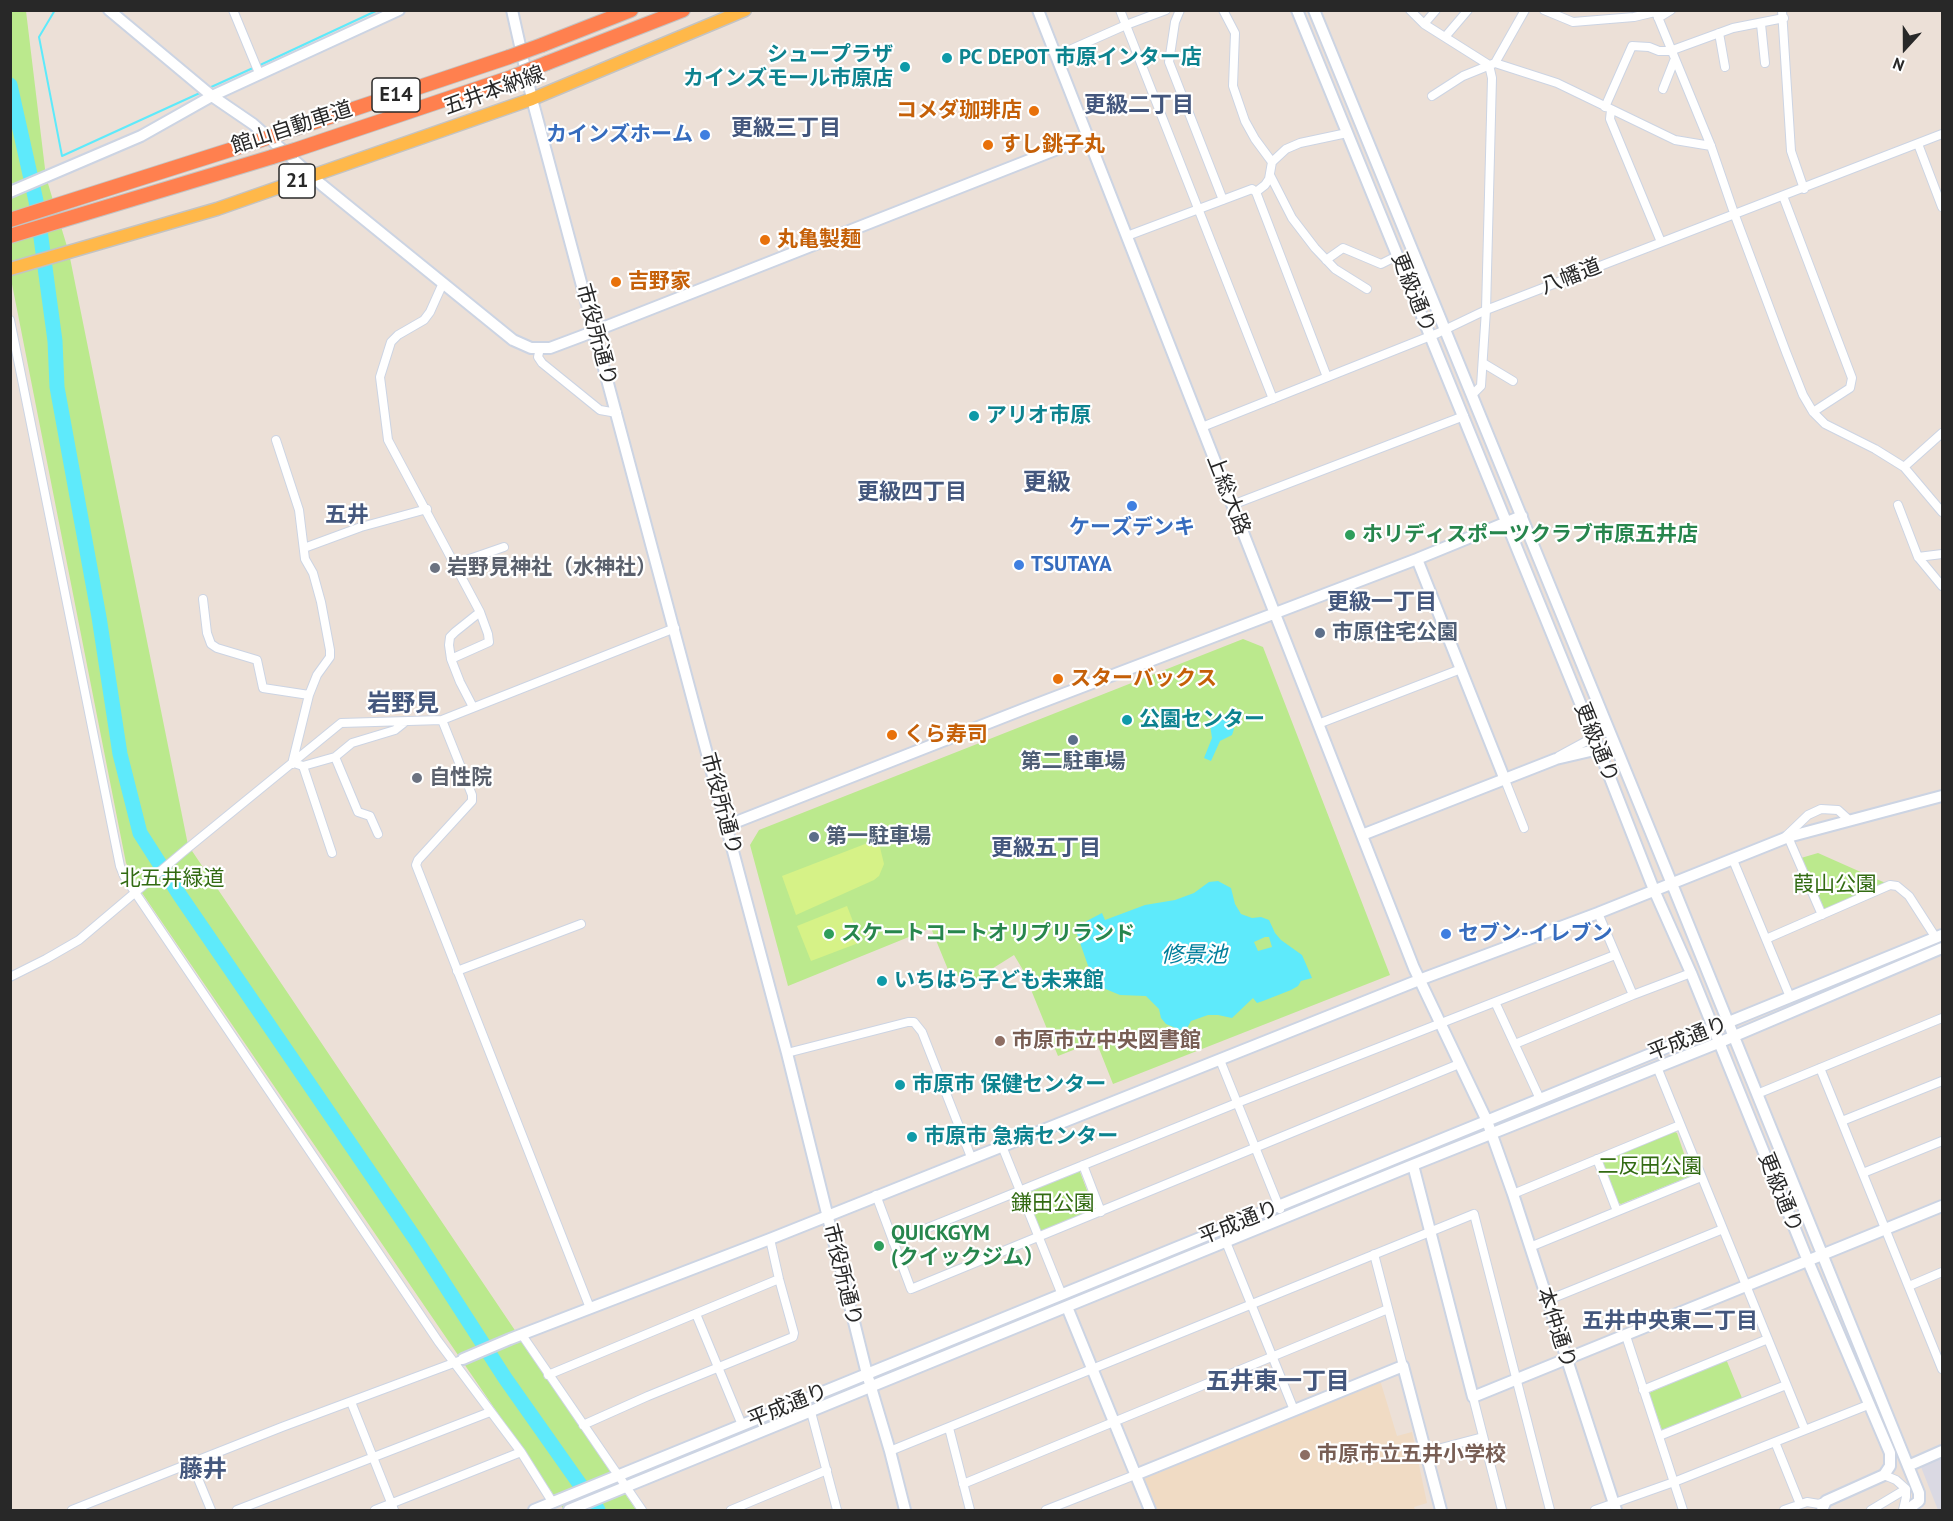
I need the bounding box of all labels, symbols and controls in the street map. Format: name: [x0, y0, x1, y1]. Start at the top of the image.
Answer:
north arrow: [1875, 18, 1935, 78]
place label: シュープラザ カインズモール市原店: [683, 42, 893, 92]
place label: PC DEPOT 市原インター店: [959, 45, 1202, 71]
marker: PC DEPOT 市原インター店: [940, 51, 954, 65]
text: N: [1890, 54, 1907, 76]
marker: シュープラザ カインズモール市原店: [898, 60, 912, 74]
street label: 五井本納線: [440, 61, 548, 121]
road number: E14: [372, 78, 420, 112]
district label: 更級二丁目: [1084, 93, 1194, 119]
street label: 館山自動車道: [228, 97, 356, 159]
place label: コメダ珈琲店: [896, 98, 1022, 124]
marker: コメダ珈琲店: [1027, 104, 1041, 118]
district label: 更級三丁目: [731, 116, 841, 142]
place label: カインズホーム: [546, 122, 693, 148]
marker: カインズホーム: [698, 128, 712, 142]
place label: すし銚子丸: [1000, 132, 1105, 158]
marker: すし銚子丸: [981, 138, 995, 152]
road number: 21: [279, 164, 315, 198]
place label: 丸亀製麺: [777, 227, 861, 253]
marker: 丸亀製麺: [758, 233, 772, 247]
street label: 更級通り: [1386, 249, 1440, 337]
street label: 八幡道: [1537, 254, 1605, 300]
place label: 吉野家: [628, 269, 691, 295]
marker: 吉野家: [609, 275, 623, 289]
street label: 市役所通り: [570, 281, 622, 389]
place label: アリオ市原: [986, 403, 1091, 429]
marker: アリオ市原: [967, 409, 981, 423]
street label: 上総大路: [1201, 451, 1255, 539]
district label: 更級: [1023, 469, 1071, 497]
district label: 更級四丁目: [857, 480, 967, 506]
marker: ケーズデンキ: [1125, 499, 1139, 513]
district label: 五井: [325, 503, 369, 529]
place label: ケーズデンキ: [1069, 515, 1195, 541]
place label: ホリディスポーツクラブ市原五井店: [1362, 522, 1698, 548]
marker: ホリディスポーツクラブ市原五井店: [1343, 528, 1357, 542]
place label: TSUTAYA: [1031, 552, 1112, 578]
place label: 岩野見神社（水神社）: [447, 555, 657, 581]
marker: TSUTAYA: [1012, 558, 1026, 572]
marker: 岩野見神社（水神社）: [428, 561, 442, 575]
district label: 更級一丁目: [1327, 590, 1437, 616]
place label: 市原住宅公園: [1332, 620, 1458, 646]
marker: 市原住宅公園: [1313, 626, 1327, 640]
place label: スターバックス: [1070, 666, 1217, 692]
marker: スターバックス: [1051, 672, 1065, 686]
district label: 岩野見: [367, 690, 439, 718]
street label: 更級通り: [1569, 699, 1623, 787]
place label: 公園センター: [1139, 707, 1265, 733]
marker: 公園センター: [1120, 713, 1134, 727]
place label: くら寿司: [904, 722, 988, 748]
marker: くら寿司: [885, 728, 899, 742]
marker: 第二駐車場: [1066, 733, 1080, 747]
place label: 第二駐車場: [1021, 749, 1125, 775]
street label: 市役所通り: [695, 750, 747, 858]
place label: 自性院: [429, 765, 492, 791]
marker: 自性院: [410, 771, 424, 785]
place label: 第一駐車場: [826, 824, 931, 850]
marker: 第一駐車場: [807, 830, 821, 844]
district label: 更級五丁目: [991, 836, 1101, 862]
park label: 北五井緑道: [120, 866, 224, 892]
park label: 葭山公園: [1793, 872, 1877, 898]
place label: スケートコートオリプリランド: [841, 921, 1135, 947]
place label: セブン-イレブン: [1458, 921, 1613, 947]
marker: スケートコートオリプリランド: [822, 927, 836, 941]
marker: セブン-イレブン: [1439, 927, 1453, 941]
water label: 修景池: [1161, 943, 1227, 969]
place label: いちはら子ども未来館: [894, 968, 1104, 994]
marker: いちはら子ども未来館: [875, 974, 889, 988]
street label: 平成通り: [1644, 1012, 1732, 1066]
place label: 市原市立中央図書館: [1012, 1028, 1201, 1054]
marker: 市原市立中央図書館: [993, 1034, 1007, 1048]
place label: 市原市 保健センター: [912, 1072, 1106, 1098]
marker: 市原市 保健センター: [893, 1078, 907, 1092]
place label: 市原市 急病センター: [924, 1124, 1118, 1150]
marker: 市原市 急病センター: [905, 1130, 919, 1144]
street label: 更級通り: [1753, 1149, 1807, 1237]
park label: 二反田公園: [1598, 1154, 1702, 1180]
park label: 鎌田公園: [1011, 1191, 1095, 1217]
street label: 平成通り: [1195, 1196, 1283, 1250]
street label: 市役所通り: [817, 1221, 867, 1329]
place label: QUICKGYM (クイックジム）: [891, 1221, 1045, 1271]
marker: QUICKGYM (クイックジム）: [872, 1239, 886, 1253]
street label: 本仲通り: [1531, 1284, 1581, 1372]
district label: 五井中央東二丁目: [1582, 1309, 1758, 1335]
district label: 五井東一丁目: [1206, 1368, 1350, 1396]
street label: 平成通り: [744, 1379, 832, 1433]
place label: 市原市立五井小学校: [1317, 1442, 1506, 1468]
marker: 市原市立五井小学校: [1298, 1448, 1312, 1462]
district label: 藤井: [179, 1456, 227, 1484]

